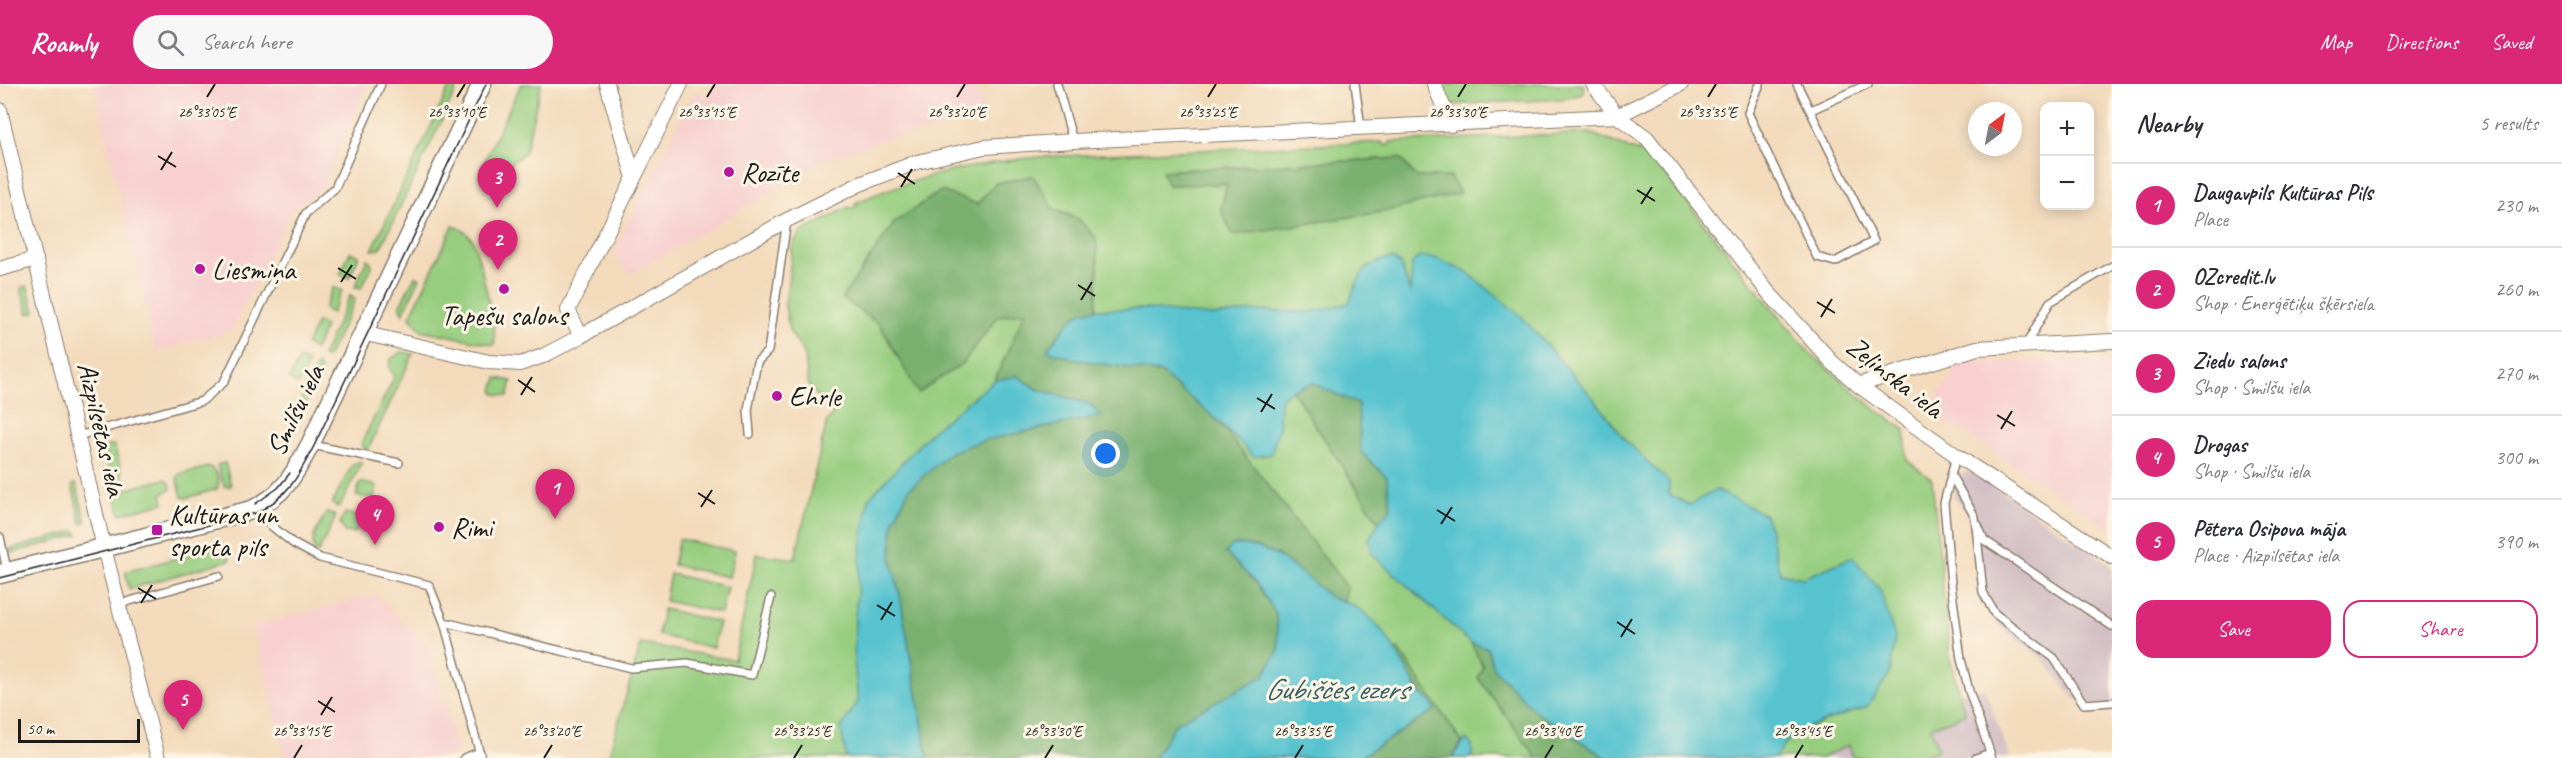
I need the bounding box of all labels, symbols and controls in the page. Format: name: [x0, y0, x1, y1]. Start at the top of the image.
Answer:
search box: [133, 15, 553, 69]
text: Roamly: [30, 25, 97, 60]
icon: search: [154, 26, 187, 59]
text: Search here: [202, 28, 292, 56]
text: Map: [2320, 29, 2352, 55]
text: Directions: [2385, 29, 2458, 55]
text: Saved: [2491, 29, 2532, 55]
north arrow: [1968, 102, 2022, 156]
map controls: [2040, 102, 2094, 210]
button: +: [2040, 102, 2094, 156]
text: 26°33'05"E: [178, 103, 238, 122]
text: 26°33'10"E: [428, 103, 488, 122]
text: 26°33'15"E: [678, 103, 738, 122]
text: 26°33'20"E: [928, 103, 988, 122]
text: 26°33'25"E: [1179, 103, 1239, 122]
text: 26°33'30"E: [1429, 103, 1489, 122]
text: 26°33'35"E: [1679, 103, 1739, 122]
text: Nearby: [2136, 107, 2201, 140]
text: 5 results: [2479, 111, 2538, 136]
place label: Rozīte: [741, 155, 800, 190]
button: −: [2040, 156, 2094, 210]
pin: 3: [478, 158, 516, 208]
marker: Rozīte: [722, 165, 736, 179]
text: Daugavpils Kultūras Pils: [2193, 179, 2373, 207]
text: 1: [2151, 193, 2160, 218]
text: 230 m: [2495, 193, 2538, 218]
text: Place: [2193, 207, 2228, 232]
pin: 2: [478, 220, 518, 270]
place label: Liesmiņa: [212, 252, 297, 287]
marker: Liesmiņa: [193, 262, 207, 276]
text: OZcredit.lv: [2193, 263, 2274, 291]
text: 2: [2151, 277, 2160, 302]
text: 260 m: [2495, 277, 2538, 302]
marker: Tapešu salons: [497, 282, 511, 296]
text: Shop · Enerģētiķu šķērsiela: [2193, 291, 2374, 316]
place label: Tapešu salons: [441, 298, 570, 333]
street label: Zeļinska iela: [1840, 328, 1952, 427]
text: Ziedu salons: [2193, 347, 2286, 375]
street label: Smilšu iela: [258, 357, 333, 461]
street label: Aizpilsētas iela: [70, 359, 135, 501]
text: 3: [2151, 361, 2160, 386]
text: 270 m: [2495, 361, 2538, 386]
text: Shop · Smilšu iela: [2193, 375, 2310, 400]
place label: Ehrle: [789, 379, 843, 414]
marker: Ehrle: [770, 389, 784, 403]
text: Drogas: [2193, 431, 2247, 459]
your location: [1091, 439, 1120, 468]
text: 4: [2151, 445, 2160, 470]
text: 300 m: [2495, 445, 2538, 470]
text: Shop · Smilšu iela: [2193, 459, 2310, 484]
pin: 1: [536, 470, 574, 519]
pin: 4: [356, 496, 394, 545]
place label: Kultūras un sporta pils: [169, 497, 279, 564]
place label: Rimi: [451, 510, 496, 545]
text: Pētera Osipova māja: [2193, 515, 2345, 543]
marker: Rimi: [432, 520, 446, 534]
marker: Kultūras un sporta pils: [150, 523, 164, 537]
text: 5: [2151, 529, 2160, 554]
text: 390 m: [2495, 529, 2538, 554]
text: Place · Aizpilsētas iela: [2193, 543, 2339, 568]
button: Save: [2136, 600, 2331, 658]
button: Share: [2343, 600, 2538, 658]
water label: Gubiščes ezers: [1265, 670, 1413, 708]
pin: 5: [164, 680, 202, 730]
scale bar: [18, 716, 140, 744]
text: 50 m: [27, 719, 54, 739]
text: 26°33'15"E: [273, 722, 333, 741]
text: 26°33'20"E: [523, 722, 583, 741]
text: 26°33'25"E: [773, 722, 833, 741]
text: 26°33'30"E: [1024, 722, 1084, 741]
text: 26°33'35"E: [1274, 722, 1334, 741]
text: 26°33'40"E: [1524, 722, 1584, 741]
text: 26°33'45"E: [1774, 722, 1834, 741]

